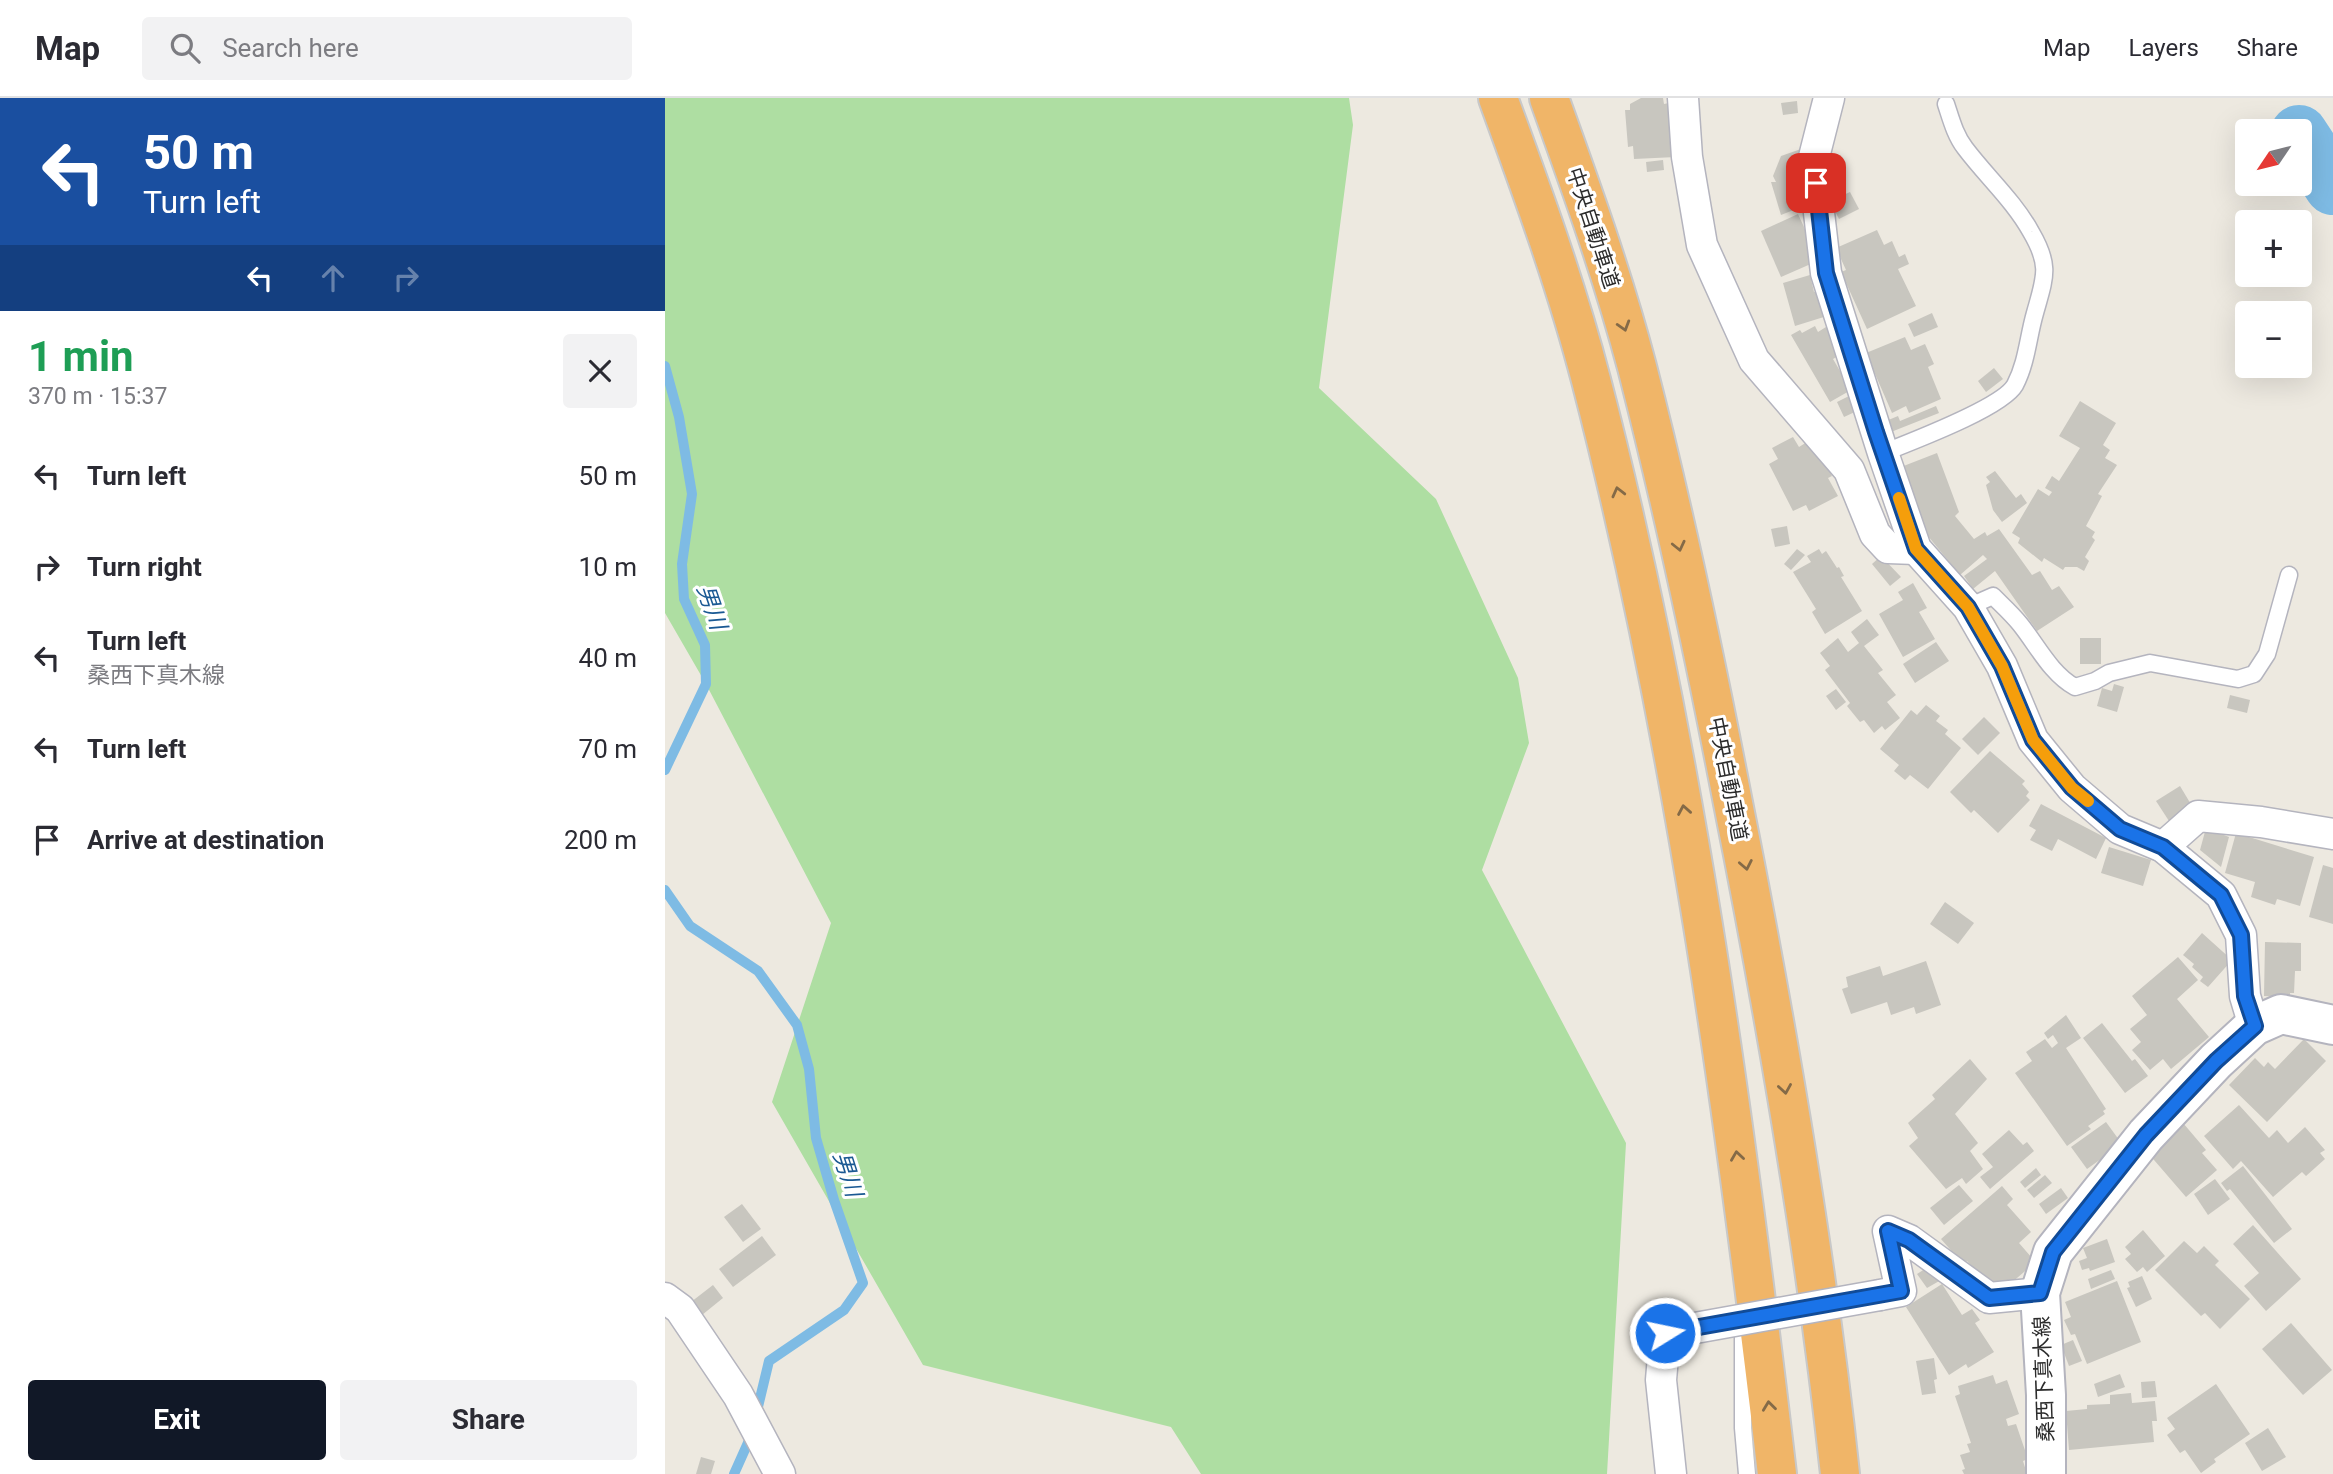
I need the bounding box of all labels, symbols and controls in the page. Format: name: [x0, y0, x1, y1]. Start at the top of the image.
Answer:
search box: [142, 17, 632, 80]
text: Map: [35, 29, 100, 68]
icon: search: [166, 29, 204, 67]
text: Search here: [222, 33, 359, 63]
text: Map: [2043, 34, 2091, 62]
text: Layers: [2129, 34, 2199, 62]
text: Share: [2237, 34, 2298, 62]
north arrow: [2235, 119, 2312, 196]
map controls: [2235, 119, 2312, 378]
text: 50 m: [143, 124, 254, 181]
icon: left: [28, 126, 119, 217]
pin: [1786, 153, 1846, 213]
street label: 中央自動車道: [1562, 164, 1624, 292]
icon: arrive: [1797, 164, 1835, 202]
text: Turn left: [143, 183, 261, 221]
button: +: [2235, 210, 2312, 287]
icon: left: [241, 259, 279, 297]
icon: ahead: [314, 259, 352, 297]
icon: right: [387, 259, 425, 297]
button: −: [2235, 301, 2312, 378]
one-way arrow: [1616, 319, 1631, 331]
text: 1 min: [28, 332, 134, 381]
button: close: [563, 334, 637, 408]
text: 370 m · 15:37: [28, 383, 167, 410]
icon: left: [28, 457, 66, 495]
text: Turn left: [87, 461, 186, 491]
text: 50 m: [579, 461, 637, 491]
one-way arrow: [1612, 486, 1626, 498]
one-way arrow: [1671, 540, 1686, 552]
icon: right: [28, 548, 66, 586]
text: Turn right: [87, 552, 202, 582]
text: 10 m: [579, 552, 637, 582]
water label: 男川: [691, 581, 733, 636]
text: Turn left: [87, 626, 186, 656]
icon: left: [28, 639, 66, 677]
text: 40 m: [579, 643, 637, 673]
text: 桑西下真木線: [87, 662, 225, 689]
street label: 中央自動車道: [1704, 715, 1752, 843]
icon: left: [28, 730, 66, 768]
text: Turn left: [87, 734, 186, 764]
text: 70 m: [579, 734, 637, 764]
one-way arrow: [1677, 805, 1692, 816]
icon: arrive: [28, 821, 66, 859]
text: Arrive at destination: [87, 825, 324, 855]
text: 200 m: [564, 825, 637, 855]
one-way arrow: [1737, 859, 1752, 871]
one-way arrow: [1777, 1083, 1792, 1095]
water label: 男川: [828, 1148, 868, 1203]
one-way arrow: [1729, 1151, 1744, 1162]
position arrow: [1628, 1296, 1702, 1370]
street label: 桑西下真木線: [2030, 1316, 2058, 1442]
button: Exit: [28, 1380, 326, 1460]
button: Share: [340, 1380, 637, 1460]
one-way arrow: [1762, 1400, 1777, 1412]

